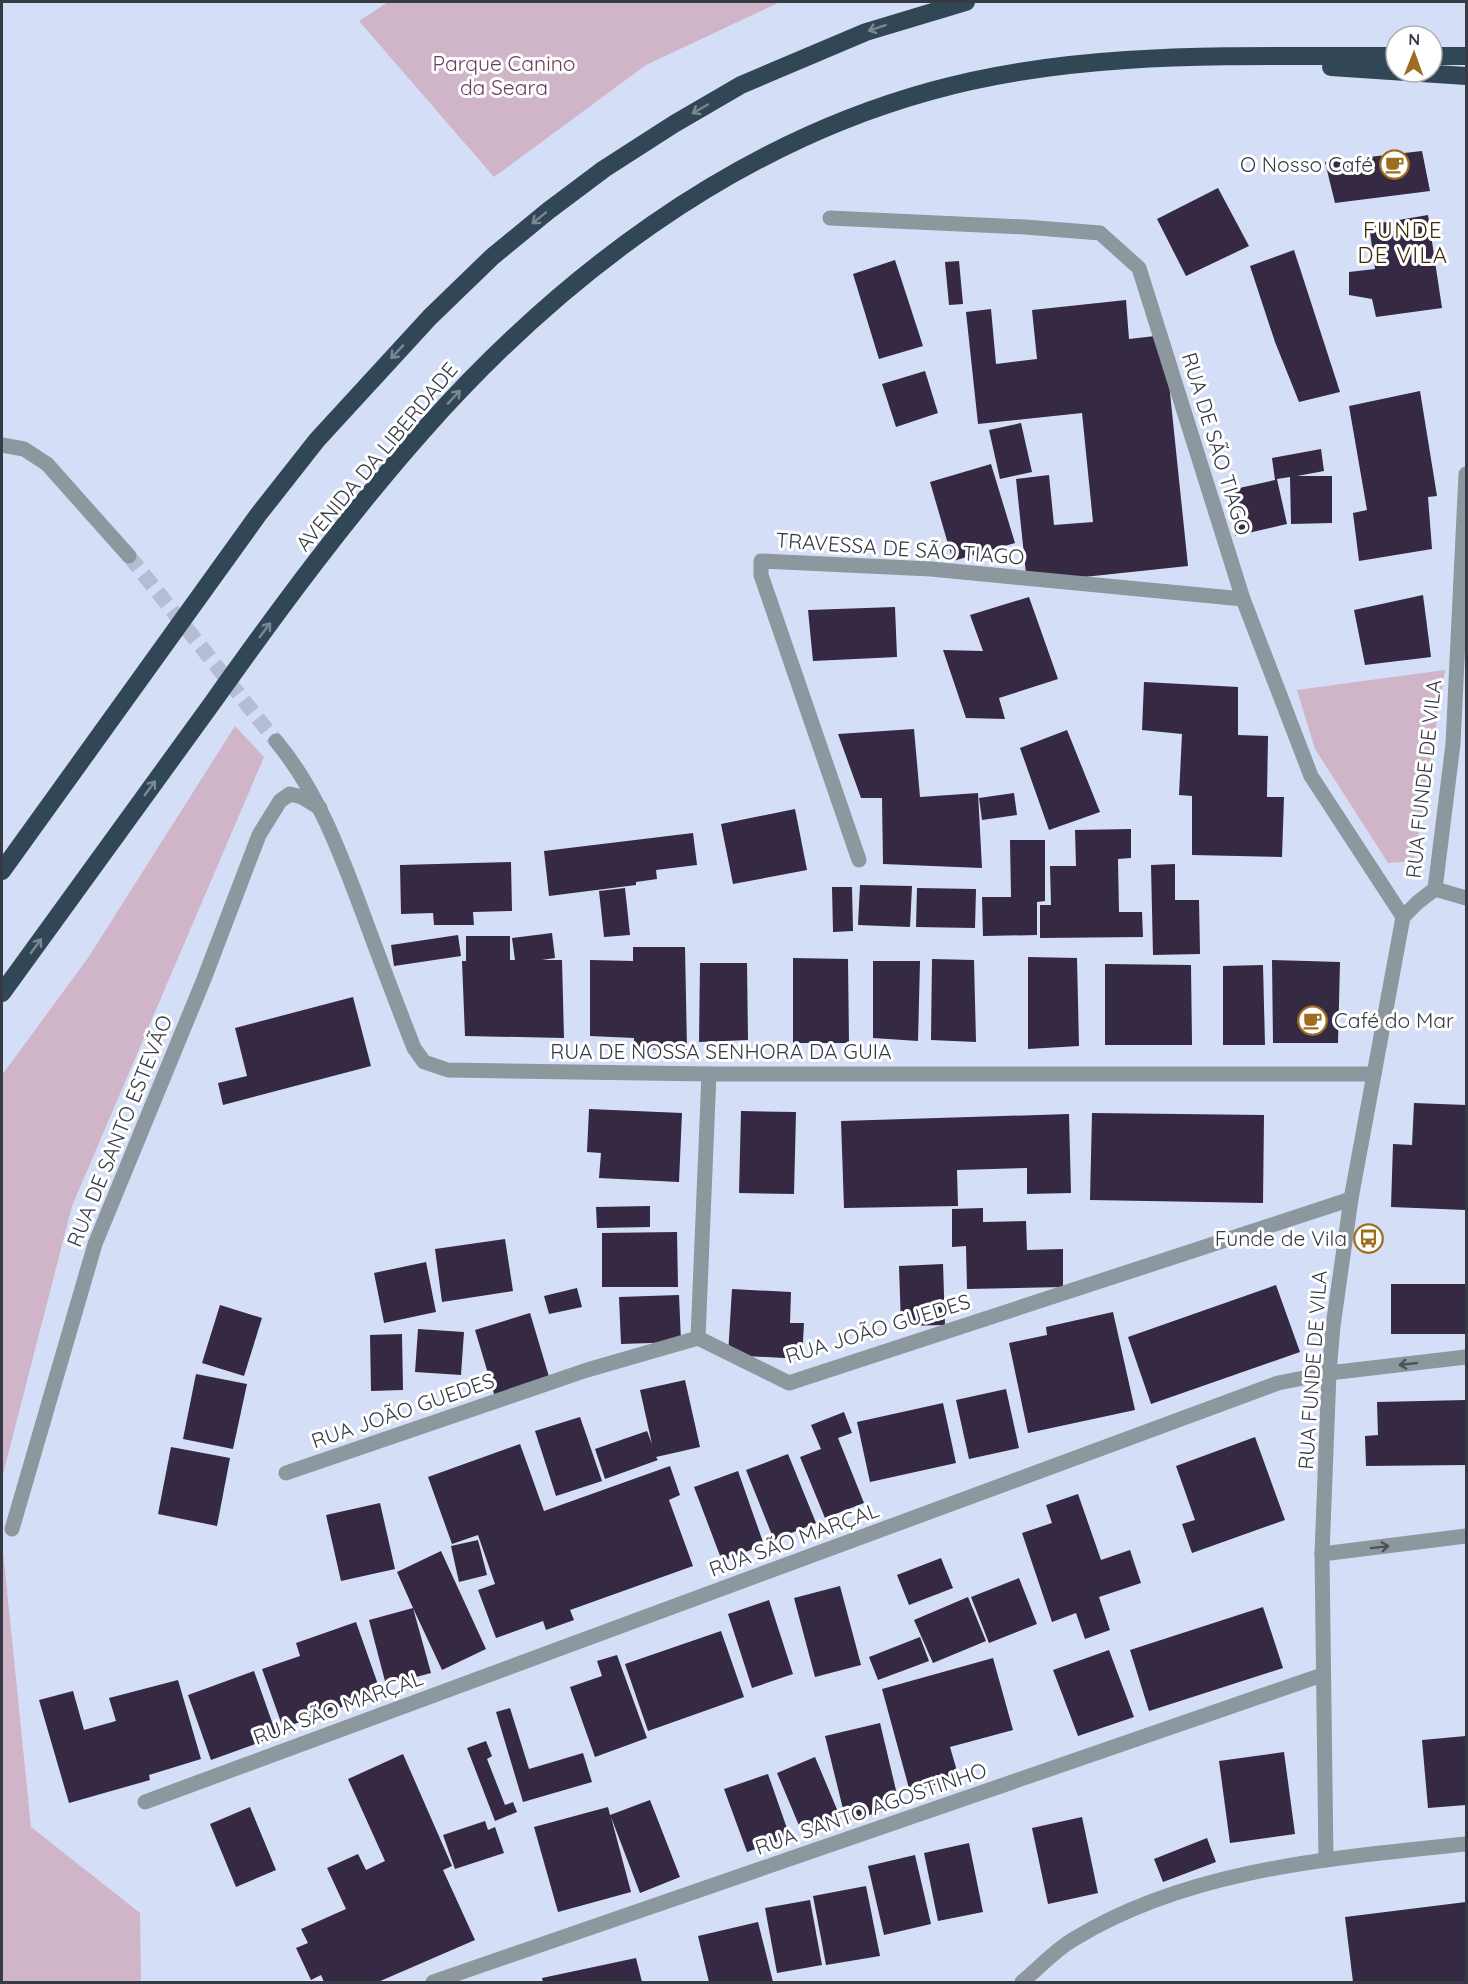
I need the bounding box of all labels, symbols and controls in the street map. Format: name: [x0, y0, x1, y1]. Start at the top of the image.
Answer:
one-way arrow: [868, 24, 887, 35]
north arrow: [1384, 24, 1444, 84]
text: N: [1408, 29, 1420, 49]
park label: Parque Canino da Seara: [433, 50, 575, 100]
one-way arrow: [692, 103, 709, 115]
cafe icon: O Nosso Café: [1378, 149, 1410, 181]
place label: O Nosso Café: [1240, 151, 1373, 177]
one-way arrow: [531, 212, 547, 225]
district label: FUNDE DE VILA: [1358, 216, 1448, 269]
one-way arrow: [390, 344, 404, 359]
street label: RUA DE SÃO TIAGO: [1177, 349, 1257, 538]
street label: AVENIDA DA LIBERDADE: [290, 357, 463, 556]
one-way arrow: [447, 390, 461, 405]
street label: TRAVESSA DE SÃO TIAGO: [775, 526, 1025, 570]
one-way arrow: [258, 622, 271, 638]
street label: RUA FUNDE DE VILA: [1400, 678, 1446, 880]
one-way arrow: [144, 780, 156, 796]
one-way arrow: [30, 938, 42, 954]
cafe icon: Café do Mar: [1297, 1005, 1329, 1037]
place label: Café do Mar: [1334, 1007, 1454, 1033]
street label: RUA DE SANTO ESTEVÃO: [61, 1011, 177, 1250]
street label: RUA DE NOSSA SENHORA DA GUIA: [550, 1038, 892, 1064]
bus stop icon: Funde de Vila: [1352, 1223, 1384, 1255]
place label: Funde de Vila: [1215, 1225, 1347, 1251]
street label: RUA FUNDE DE VILA: [1292, 1269, 1332, 1470]
street label: RUA JOÃO GUEDES: [782, 1288, 973, 1369]
one-way arrow: [1399, 1359, 1419, 1370]
street label: RUA JOÃO GUEDES: [308, 1367, 498, 1454]
street label: RUA SÃO MARÇAL: [705, 1496, 882, 1582]
one-way arrow: [1370, 1541, 1390, 1552]
street label: RUA SÃO MARÇAL: [249, 1664, 426, 1750]
street label: RUA SANTO AGOSTINHO: [751, 1756, 990, 1860]

